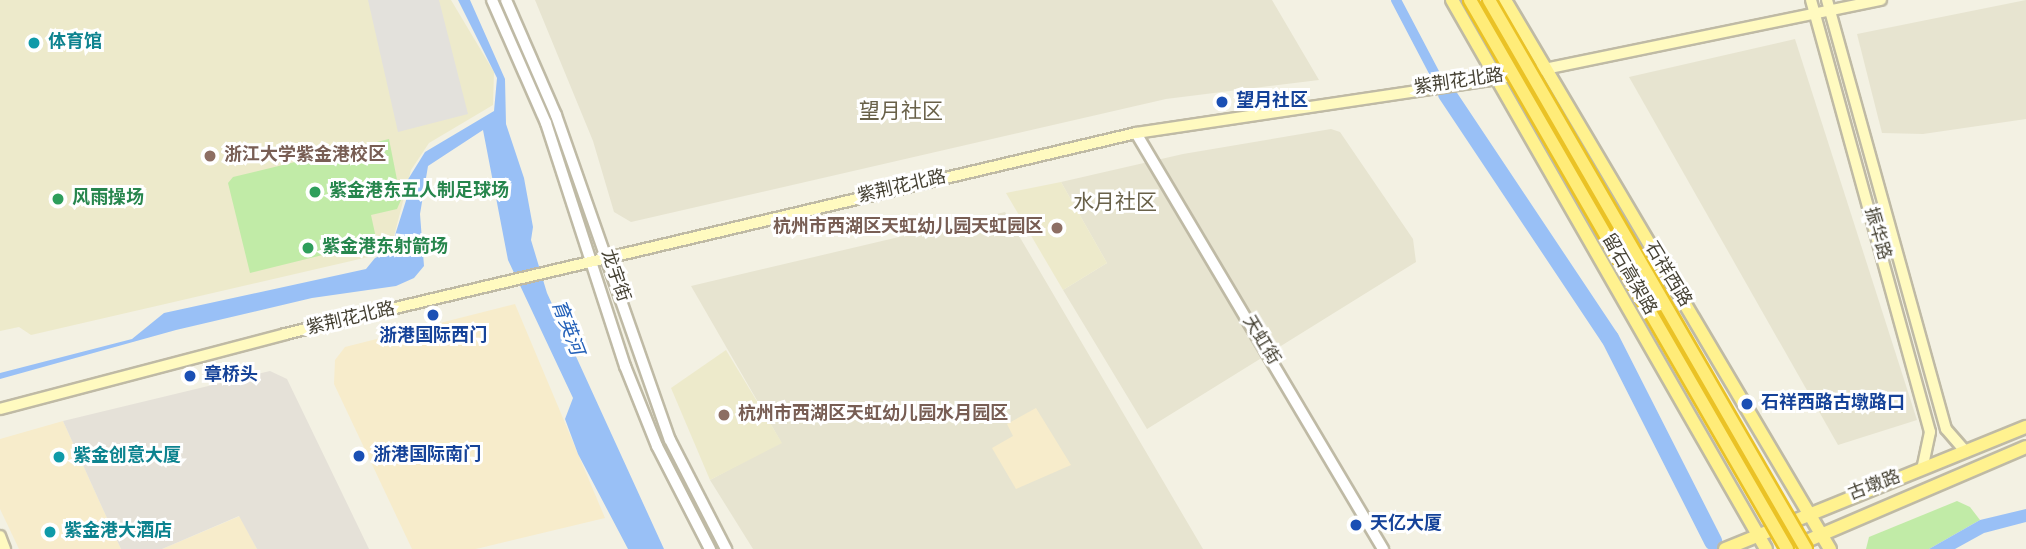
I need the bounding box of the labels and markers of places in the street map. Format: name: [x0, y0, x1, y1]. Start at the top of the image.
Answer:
place label: 体育馆: [48, 32, 102, 54]
marker: 体育馆: [26, 35, 42, 51]
place label: 望月社区: [1236, 91, 1308, 113]
marker: 望月社区: [1214, 94, 1230, 110]
place label: 浙江大学紫金港校区: [224, 145, 386, 167]
marker: 浙江大学紫金港校区: [202, 148, 218, 164]
place label: 紫金港东五人制足球场: [329, 181, 509, 203]
marker: 紫金港东五人制足球场: [307, 184, 323, 200]
place label: 风雨操场: [72, 188, 144, 210]
marker: 风雨操场: [50, 191, 66, 207]
place label: 杭州市西湖区天虹幼儿园天虹园区: [773, 217, 1043, 239]
marker: 杭州市西湖区天虹幼儿园天虹园区: [1049, 220, 1065, 236]
place label: 紫金港东射箭场: [322, 237, 448, 259]
marker: 紫金港东射箭场: [300, 240, 316, 256]
marker: 浙港国际西门: [425, 307, 441, 323]
place label: 浙港国际西门: [379, 326, 487, 348]
place label: 章桥头: [204, 365, 258, 387]
marker: 章桥头: [182, 368, 198, 384]
place label: 石祥西路古墩路口: [1761, 393, 1905, 415]
marker: 石祥西路古墩路口: [1739, 396, 1755, 412]
place label: 杭州市西湖区天虹幼儿园水月园区: [738, 404, 1008, 426]
marker: 杭州市西湖区天虹幼儿园水月园区: [716, 407, 732, 423]
place label: 浙港国际南门: [373, 445, 481, 467]
place label: 紫金创意大厦: [73, 446, 181, 468]
marker: 浙港国际南门: [351, 448, 367, 464]
marker: 紫金创意大厦: [51, 449, 67, 465]
place label: 天亿大厦: [1370, 514, 1442, 536]
marker: 天亿大厦: [1348, 517, 1364, 533]
place label: 紫金港大酒店: [64, 521, 172, 543]
marker: 紫金港大酒店: [42, 524, 58, 540]

